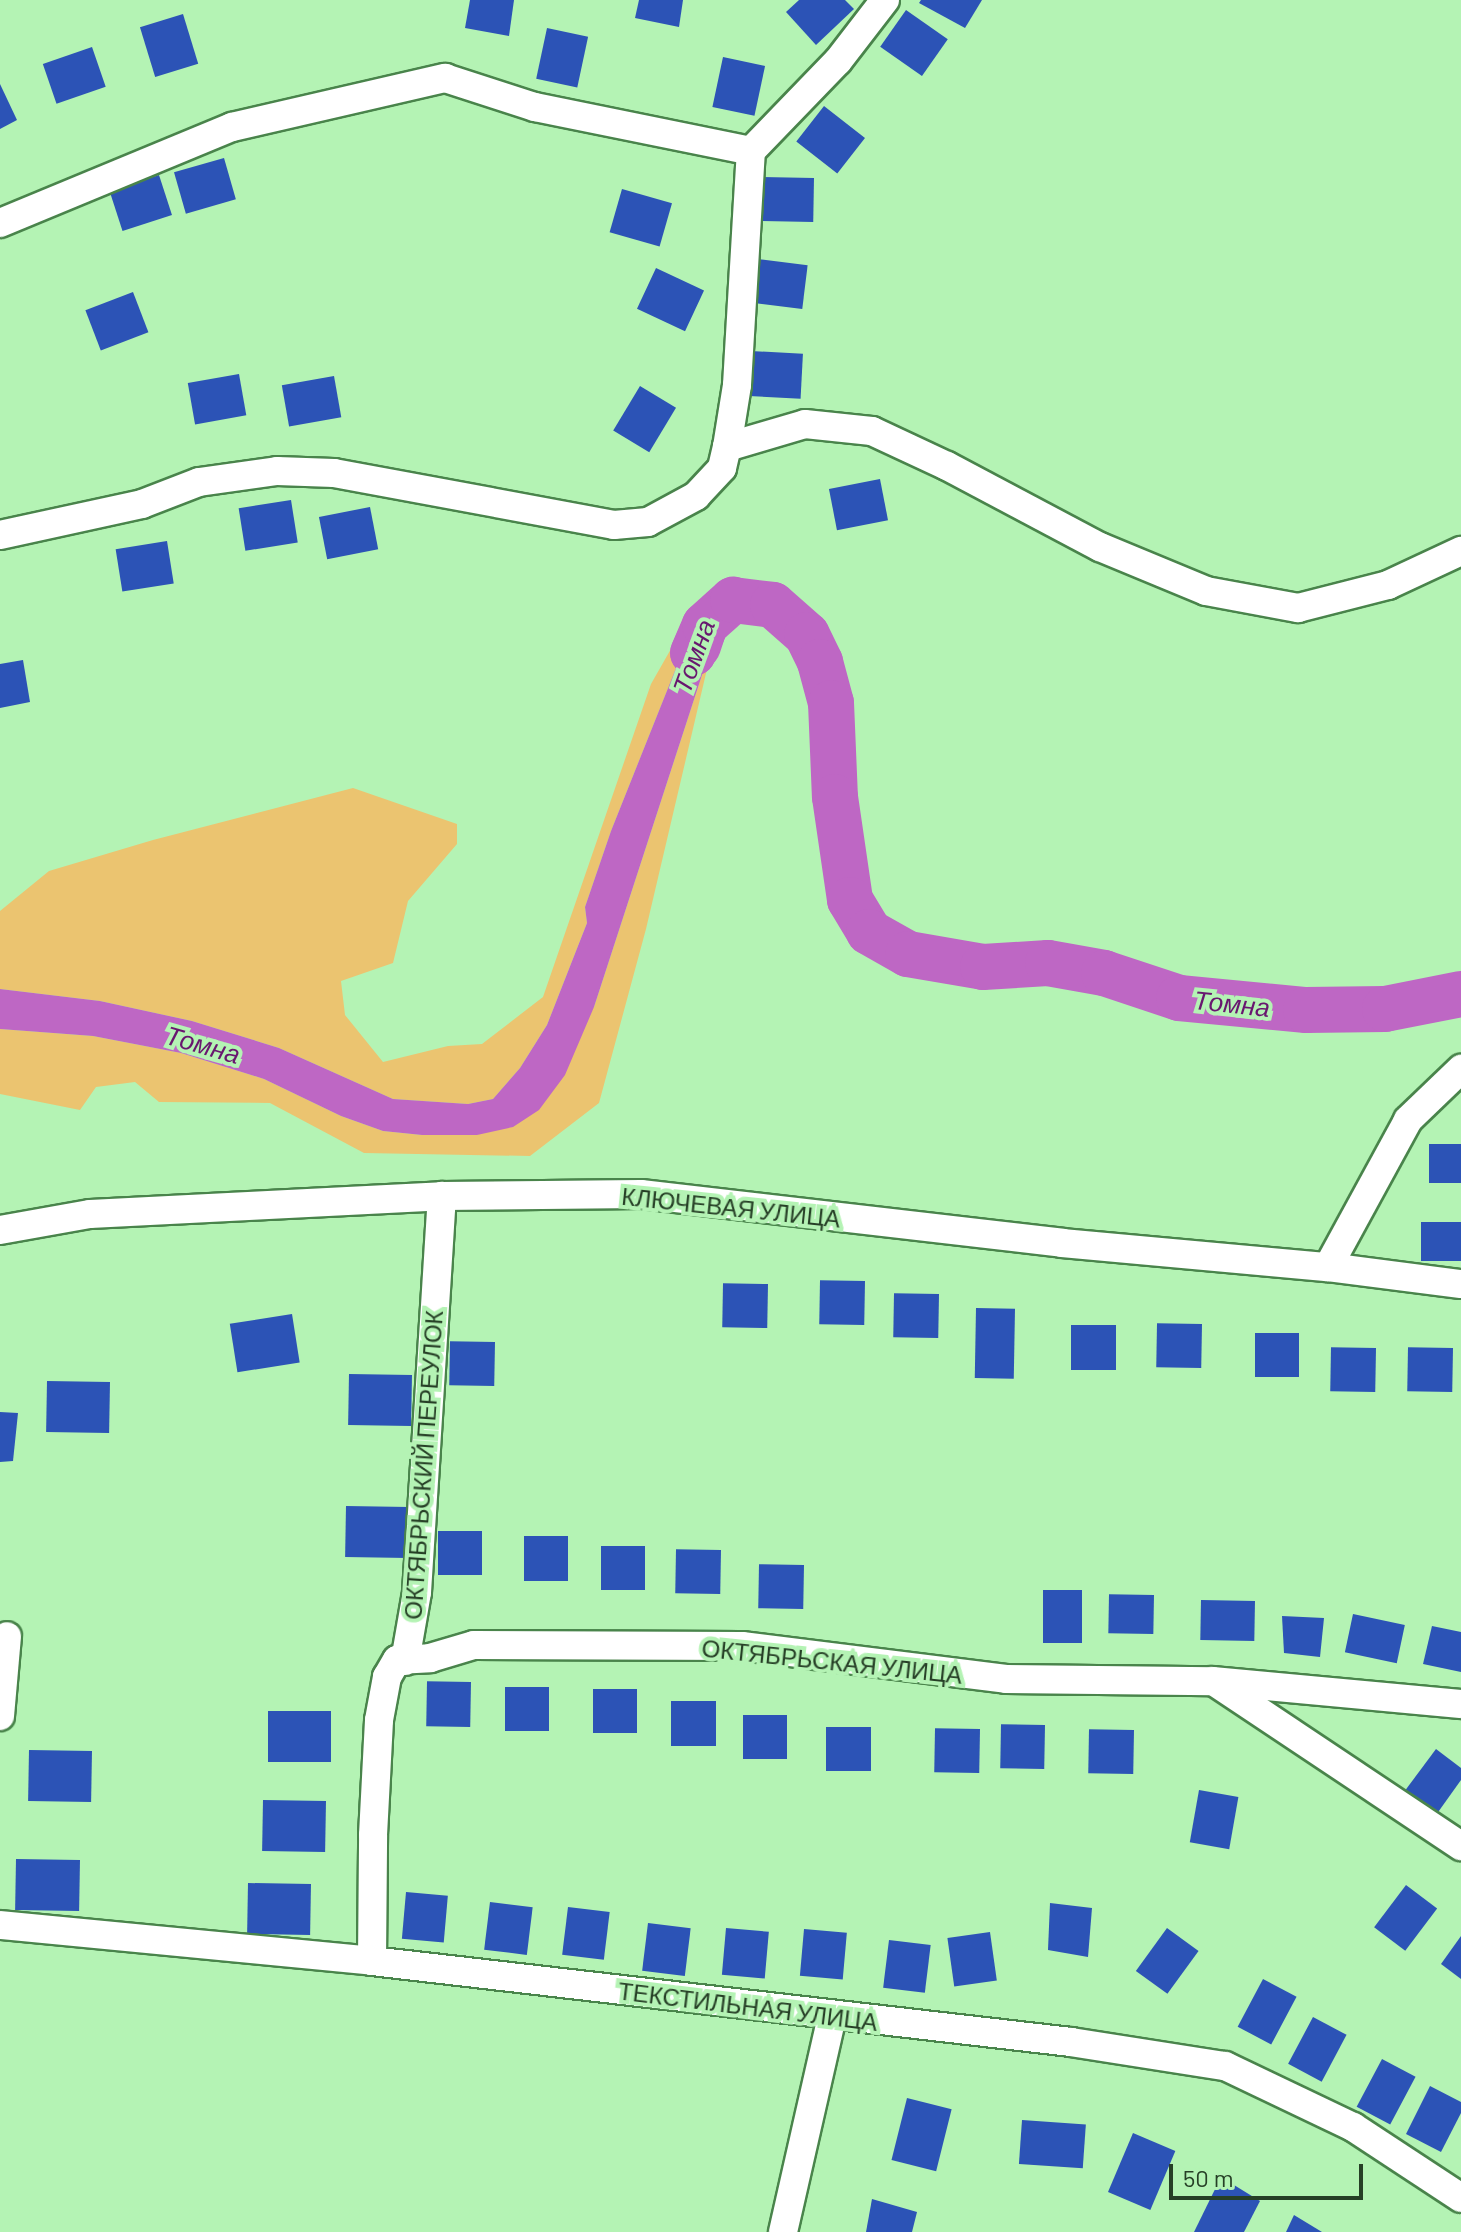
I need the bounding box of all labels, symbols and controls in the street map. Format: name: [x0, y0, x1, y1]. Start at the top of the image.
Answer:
water label: Томна: [665, 615, 721, 697]
water label: Томна: [1193, 984, 1271, 1022]
water label: Томна: [162, 1019, 244, 1069]
street label: КЛЮЧЕВАЯ УЛИЦА: [620, 1181, 842, 1233]
street label: ОКТЯБРЬСКИЙ ПЕРЕУЛОК: [398, 1309, 448, 1621]
street label: ОКТЯБРЬСКАЯ УЛИЦА: [700, 1633, 964, 1689]
street label: ТЕКСТИЛЬНАЯ УЛИЦА: [617, 1976, 879, 2036]
scale bar: [1173, 2148, 1367, 2198]
text: 50 m: [1183, 2163, 1234, 2192]

